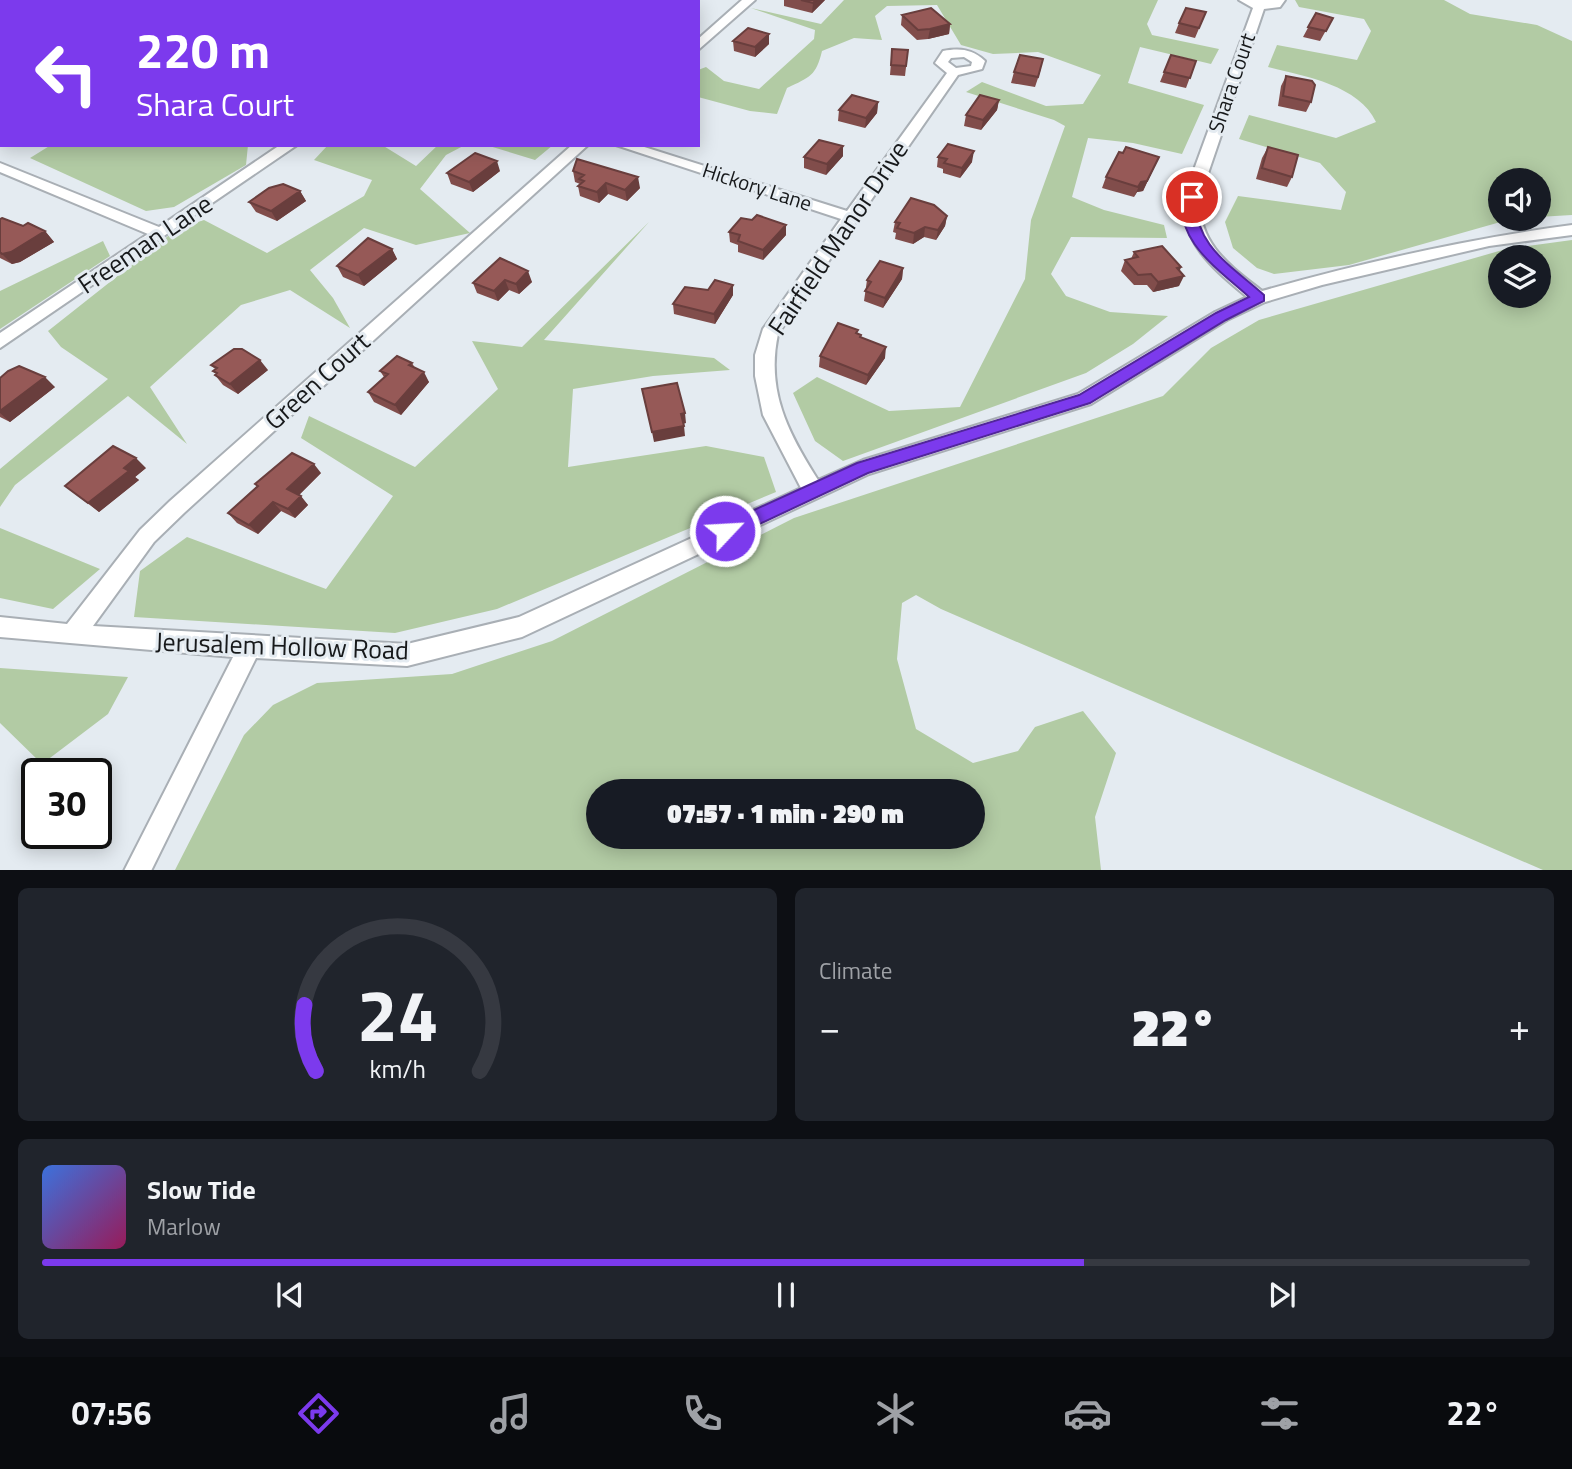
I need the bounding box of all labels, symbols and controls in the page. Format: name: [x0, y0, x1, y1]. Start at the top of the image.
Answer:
text: 220 m: [136, 12, 270, 87]
icon: left: [21, 28, 112, 119]
street label: Shara Court: [1199, 28, 1263, 137]
text: Shara Court: [136, 80, 294, 128]
street label: Fairfield Manor Drive: [758, 132, 917, 343]
street label: Hickory Lane: [698, 153, 816, 219]
pin: [1162, 167, 1222, 227]
map controls: [1488, 168, 1551, 308]
button: sound: [1488, 168, 1551, 231]
icon: arrive: [1173, 178, 1211, 216]
street label: Freeman Lane: [70, 184, 220, 303]
button: layers: [1488, 245, 1551, 308]
street label: Green Court: [255, 323, 378, 439]
position arrow: [688, 494, 762, 568]
street label: Jerusalem Hollow Road: [155, 622, 409, 669]
speed limit sign: 30: [21, 758, 112, 849]
text: 07:57 · 1 min · 290 m: [667, 794, 904, 833]
text: Climate: [819, 953, 892, 988]
text: 24: [357, 959, 438, 1069]
text: 22°: [1132, 987, 1217, 1066]
text: −: [819, 998, 840, 1056]
text: +: [1509, 998, 1530, 1056]
text: km/h: [369, 1049, 426, 1087]
text: Slow Tide: [147, 1170, 256, 1209]
text: Marlow: [147, 1209, 221, 1244]
icon: previous: [271, 1276, 309, 1314]
icon: pause: [767, 1276, 805, 1314]
icon: next: [1263, 1276, 1301, 1314]
text: 07:56: [72, 1389, 151, 1437]
icon: directions: [294, 1389, 343, 1438]
icon: music: [486, 1389, 535, 1438]
icon: phone: [678, 1389, 727, 1438]
icon: climate: [871, 1389, 920, 1438]
icon: car: [1063, 1389, 1112, 1438]
icon: filters: [1255, 1389, 1304, 1438]
text: 22°: [1447, 1389, 1500, 1437]

